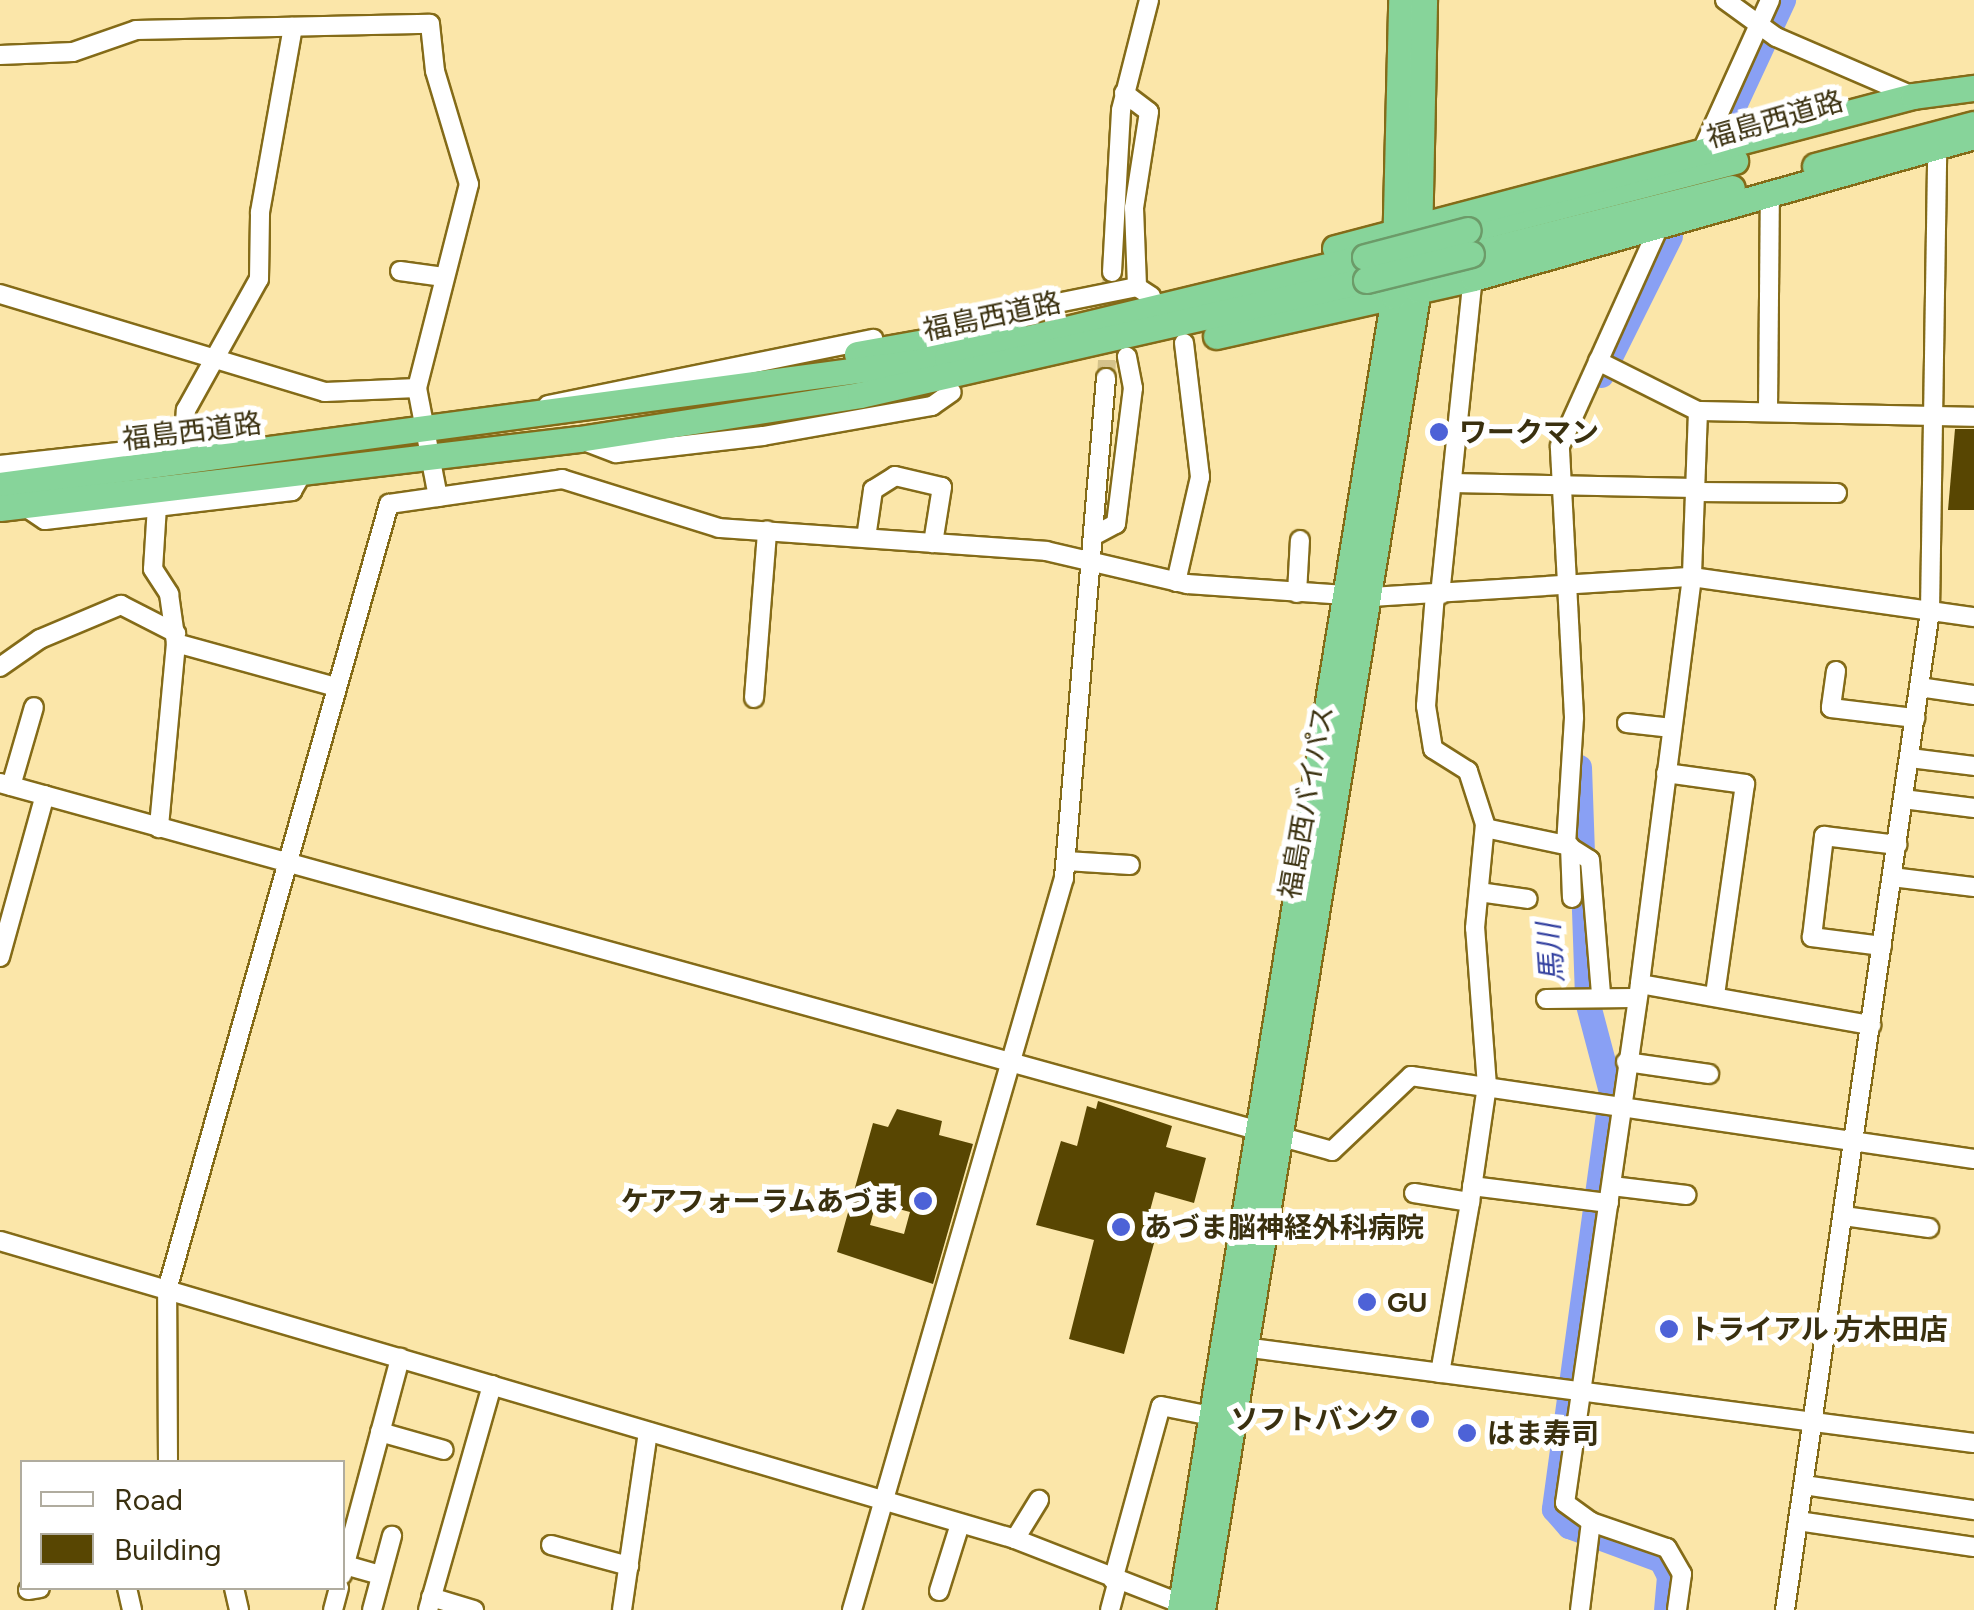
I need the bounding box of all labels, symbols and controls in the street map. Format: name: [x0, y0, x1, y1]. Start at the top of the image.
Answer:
street label: 福島西道路: [1703, 84, 1847, 154]
street label: 福島西道路: [920, 285, 1064, 347]
street label: 福島西道路: [120, 406, 264, 456]
place label: ワークマン: [1459, 415, 1599, 449]
marker: ワークマン: [1428, 421, 1450, 443]
street label: 福島西バイパス: [1272, 703, 1340, 901]
water label: 馬川: [1531, 922, 1571, 984]
place label: ケアフォーラムあづま: [620, 1184, 900, 1218]
marker: ケアフォーラムあづま: [910, 1188, 936, 1214]
place label: あづま脳神経外科病院: [1144, 1210, 1424, 1244]
marker: あづま脳神経外科病院: [1108, 1214, 1134, 1240]
place label: GU: [1387, 1285, 1428, 1319]
marker: GU: [1356, 1291, 1378, 1313]
place label: トライアル 方木田店: [1689, 1312, 1948, 1346]
marker: トライアル 方木田店: [1658, 1318, 1680, 1340]
place label: ソフトバンク: [1232, 1402, 1400, 1436]
marker: ソフトバンク: [1409, 1408, 1431, 1430]
place label: はま寿司: [1487, 1416, 1599, 1450]
marker: はま寿司: [1456, 1422, 1478, 1444]
legend: [20, 1460, 345, 1590]
text: Road: [114, 1481, 183, 1518]
text: Building: [114, 1531, 222, 1568]

